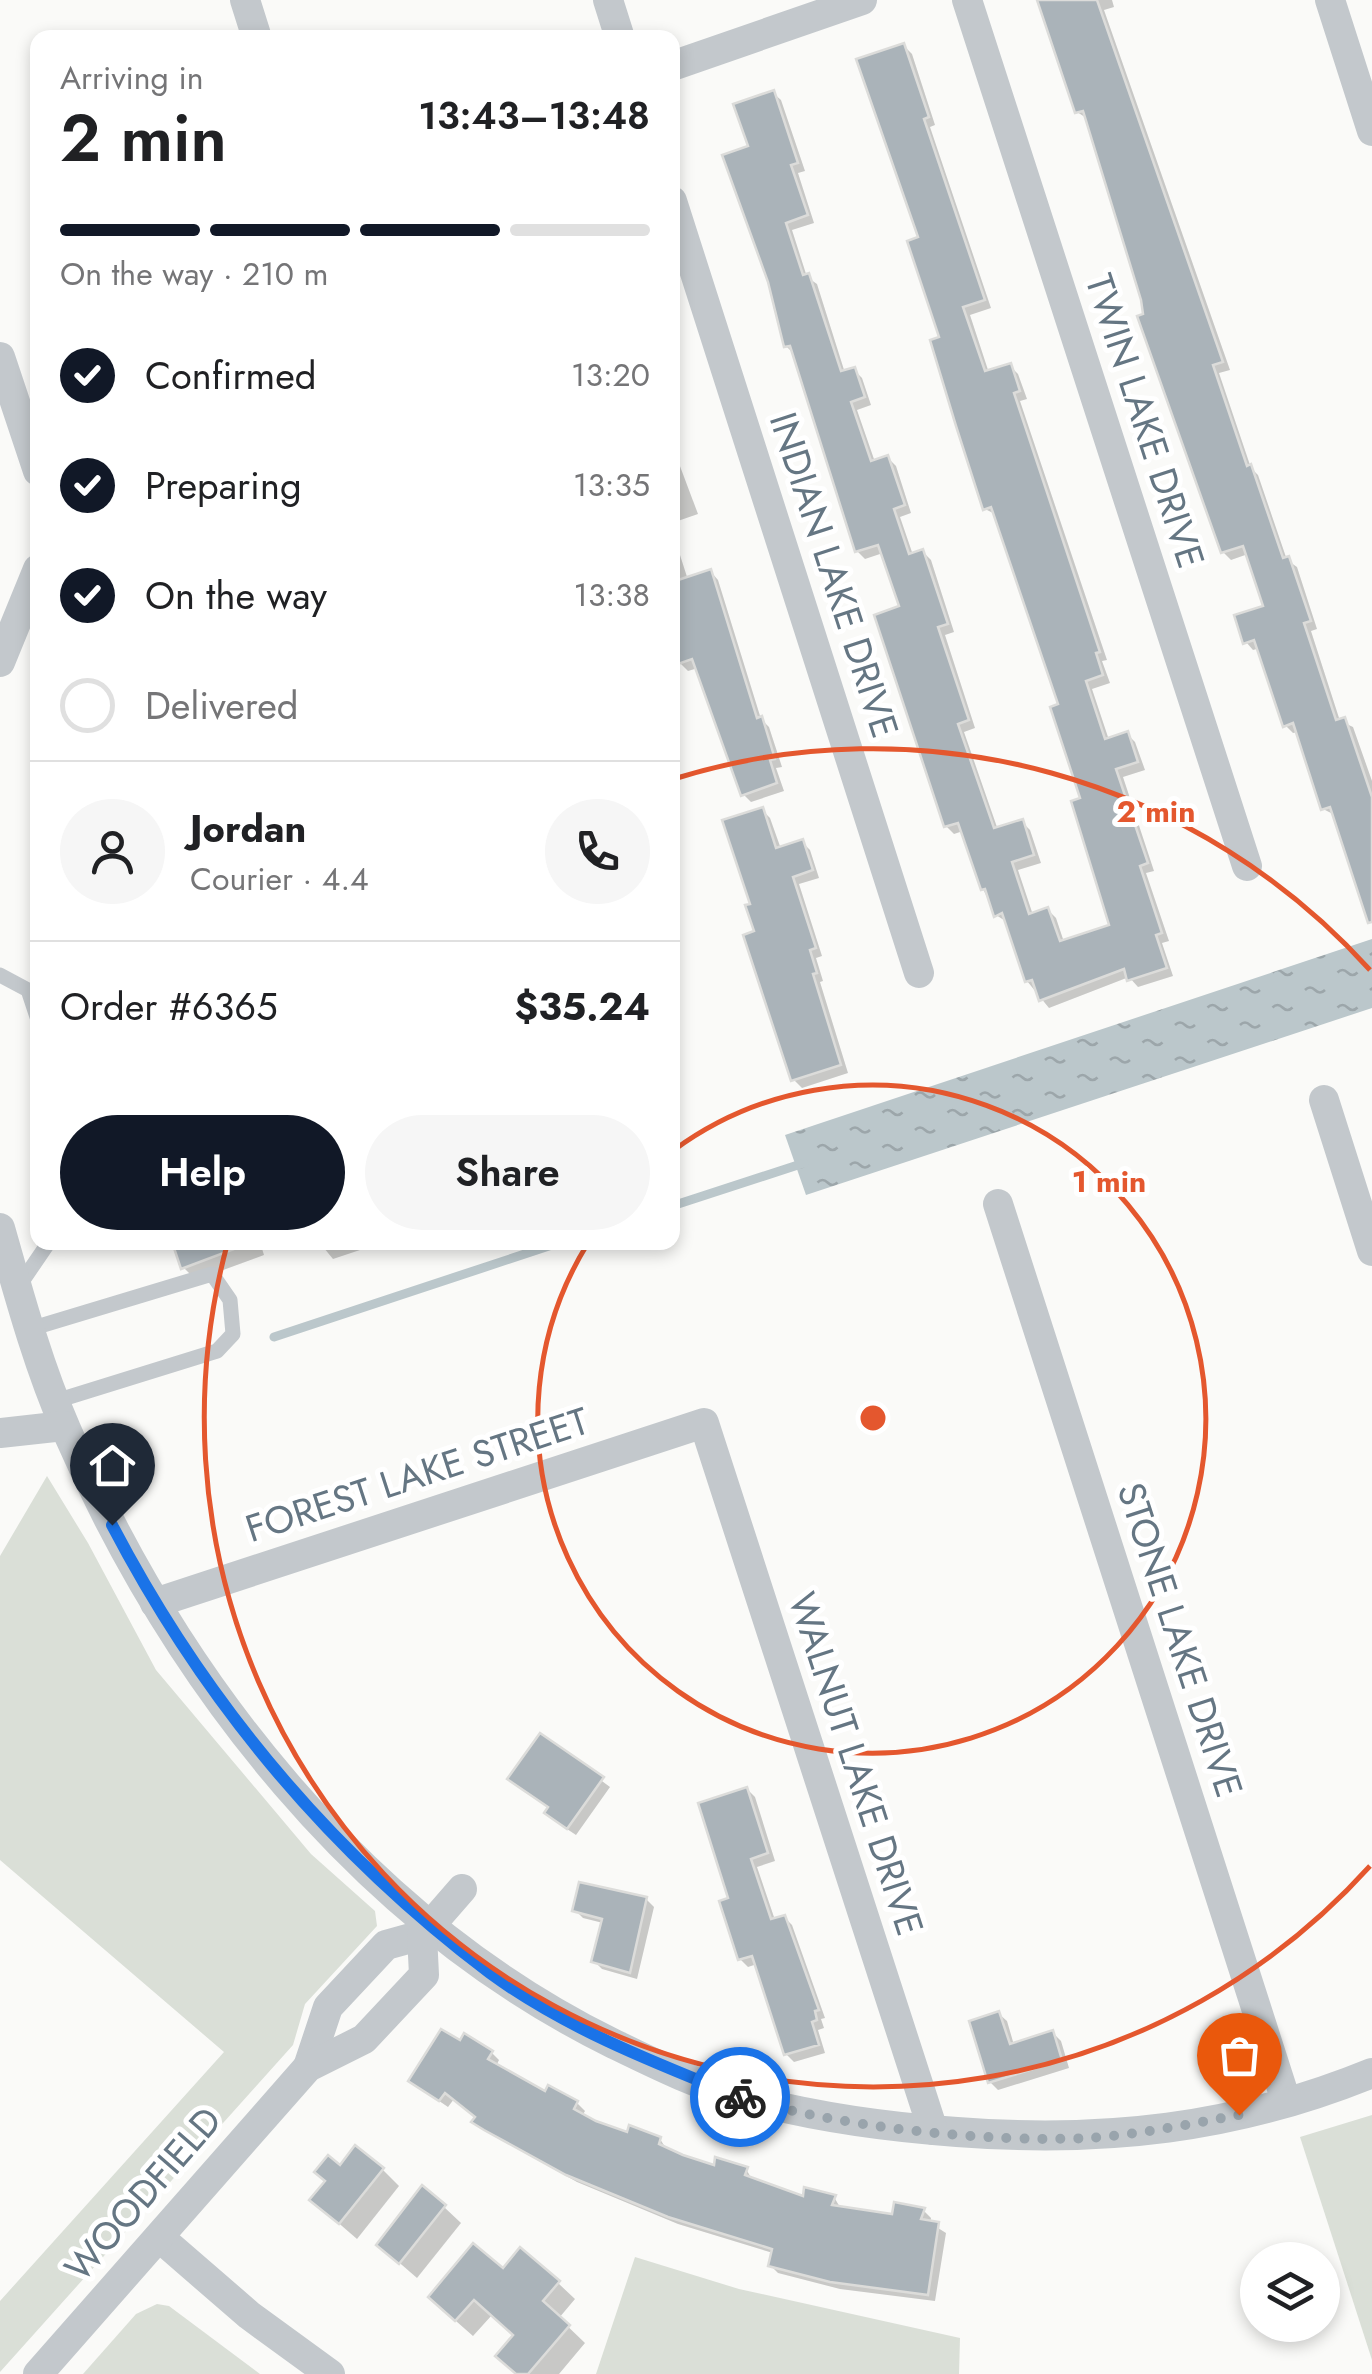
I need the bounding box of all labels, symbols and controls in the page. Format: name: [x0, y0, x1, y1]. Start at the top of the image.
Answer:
text: Arriving in: [60, 55, 204, 101]
text: 13:43–13:48: [418, 88, 650, 143]
text: 2 min: [60, 91, 227, 185]
text: On the way · 210 m: [60, 251, 328, 297]
street label: TWIN LAKE DRIVE: [1072, 267, 1219, 575]
icon: check: [60, 348, 115, 403]
text: Confirmed: [145, 348, 316, 403]
text: 13:20: [571, 352, 650, 398]
street label: INDIAN LAKE DRIVE: [756, 405, 913, 745]
icon: check: [60, 458, 115, 513]
text: Preparing: [145, 458, 302, 513]
text: 13:35: [573, 462, 650, 508]
icon: check: [60, 568, 115, 623]
text: On the way: [145, 568, 327, 623]
text: 13:38: [574, 572, 650, 618]
text: Delivered: [145, 678, 298, 733]
text: 2 min: [1117, 790, 1195, 833]
button: person: [60, 799, 165, 904]
button: phone: [545, 799, 650, 904]
text: Jordan: [190, 801, 306, 856]
text: Courier · 4.4: [190, 856, 369, 902]
text: Order #6365: [60, 979, 278, 1034]
text: $35.24: [515, 979, 650, 1034]
button: Help: [60, 1115, 345, 1230]
button: Share: [365, 1115, 650, 1230]
text: 1 min: [1072, 1160, 1146, 1203]
street label: FOREST LAKE STREET: [238, 1393, 596, 1556]
centre of rings: [855, 1400, 891, 1436]
pin: [70, 1423, 155, 1526]
icon: home: [85, 1438, 140, 1493]
street label: STONE LAKE DRIVE: [1104, 1475, 1257, 1804]
street label: WALNUT LAKE DRIVE: [775, 1585, 938, 1942]
pin: [1197, 2013, 1282, 2116]
icon: bag: [1212, 2028, 1267, 2083]
courier: [690, 2047, 790, 2147]
icon: bike: [713, 2070, 768, 2125]
street label: WOODFIELD: [51, 2094, 234, 2293]
map controls: [1240, 2242, 1340, 2342]
button: layers: [1240, 2242, 1340, 2342]

